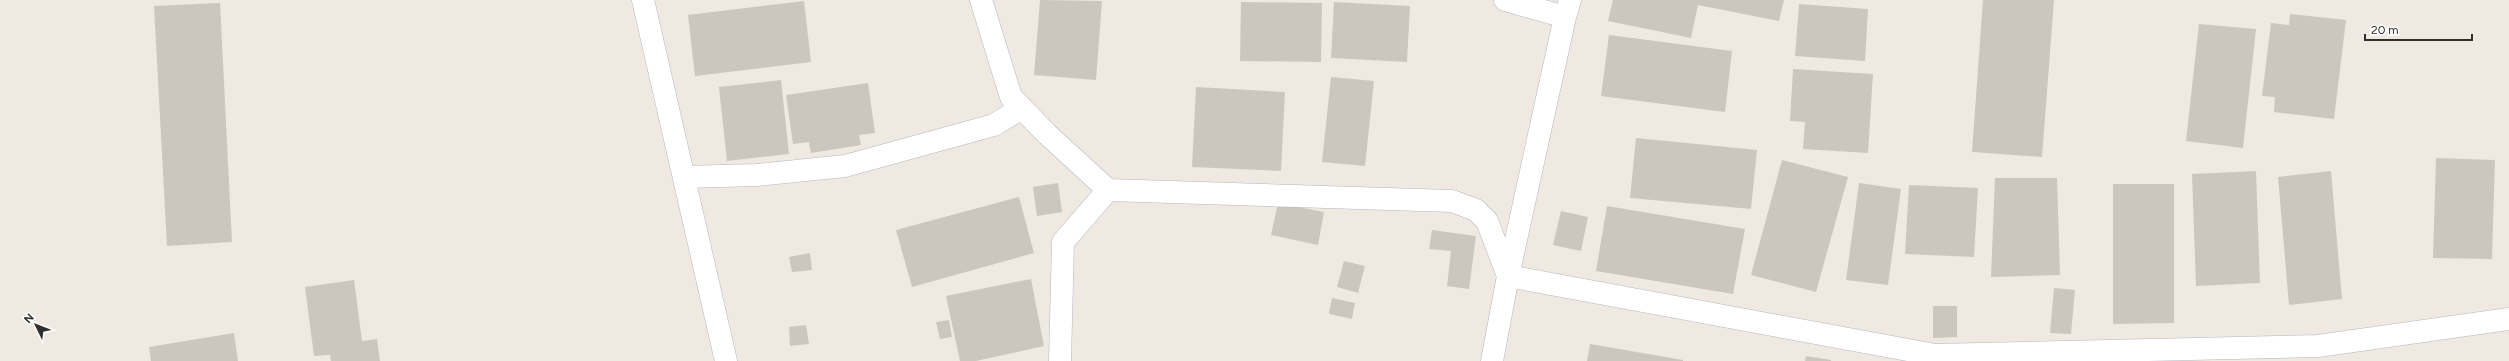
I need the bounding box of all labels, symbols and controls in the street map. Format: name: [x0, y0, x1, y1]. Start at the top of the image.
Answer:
scale bar: [2365, 16, 2472, 42]
text: 20 m: [2371, 23, 2399, 37]
north arrow: [16, 305, 56, 345]
text: N: [21, 311, 37, 326]

